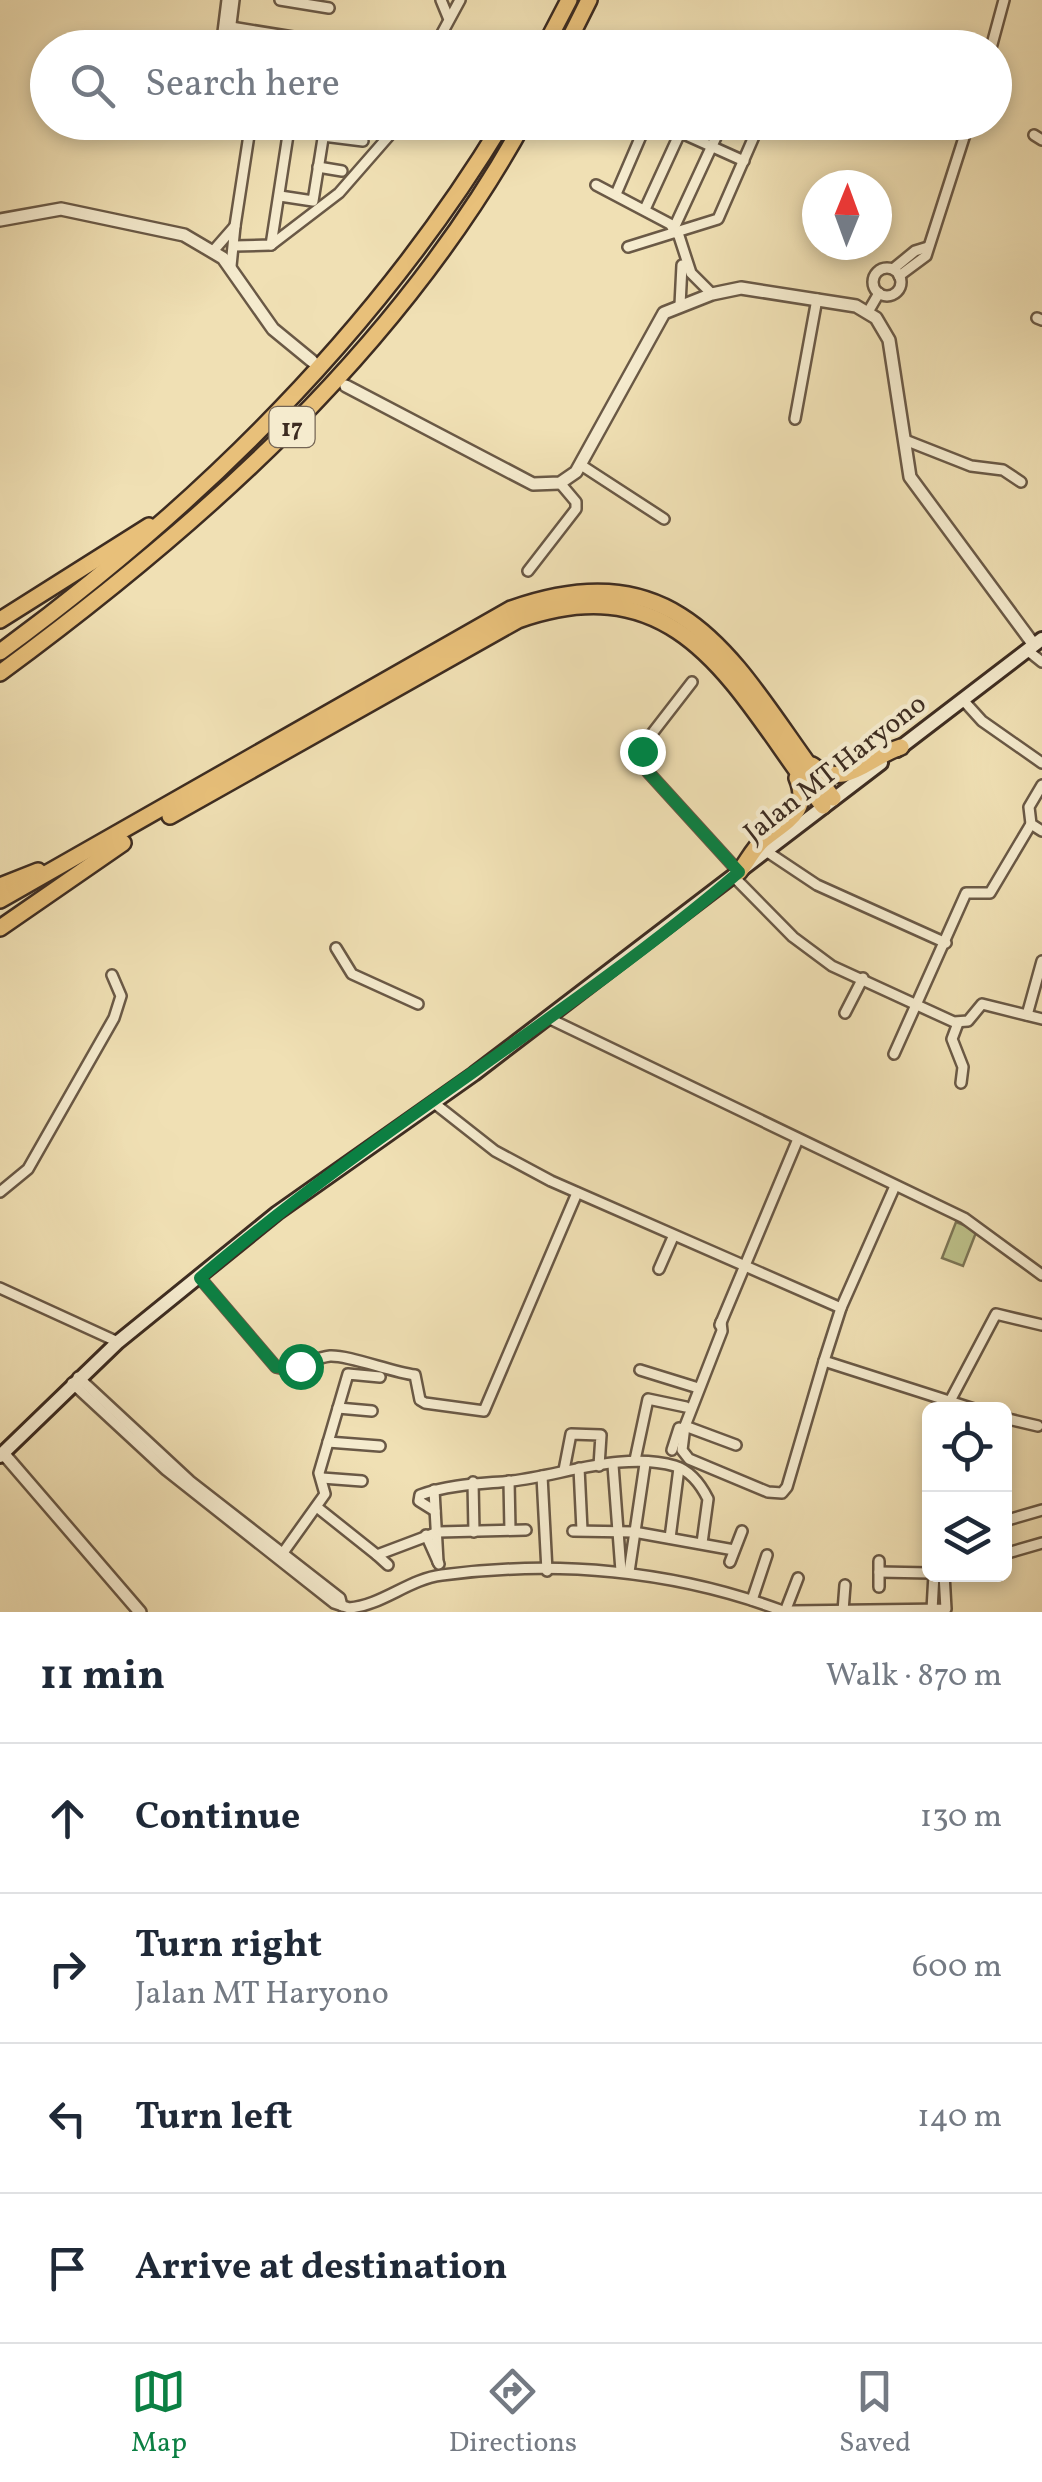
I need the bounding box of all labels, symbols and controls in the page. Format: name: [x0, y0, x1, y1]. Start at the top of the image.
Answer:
search box: [30, 30, 1012, 140]
icon: search: [65, 58, 120, 113]
text: Search here: [145, 59, 340, 112]
north arrow: [802, 170, 892, 260]
road number: 17: [270, 407, 314, 447]
street label: Jalan MT Haryono: [736, 685, 935, 853]
route end: [620, 729, 666, 775]
route start: [278, 1344, 324, 1390]
map controls: [922, 1402, 1012, 1582]
button: locate: [922, 1402, 1012, 1492]
button: layers: [922, 1492, 1012, 1582]
text: 11 min: [40, 1648, 165, 1707]
text: Walk · 870 m: [826, 1655, 1002, 1699]
icon: ahead: [40, 1791, 95, 1846]
text: Continue: [135, 1792, 300, 1845]
text: 130 m: [920, 1796, 1002, 1840]
text: Turn right: [135, 1920, 322, 1973]
icon: right: [40, 1941, 95, 1996]
text: 600 m: [912, 1946, 1002, 1990]
text: Jalan MT Haryono: [135, 1973, 389, 2017]
icon: left: [40, 2091, 95, 2146]
text: Turn left: [135, 2092, 292, 2145]
text: 140 m: [917, 2096, 1002, 2140]
icon: arrive: [40, 2241, 95, 2296]
text: Arrive at destination: [135, 2242, 508, 2295]
tab: Map: [131, 2364, 187, 2463]
tab: Directions: [449, 2364, 577, 2463]
tab: Saved: [839, 2364, 911, 2463]

